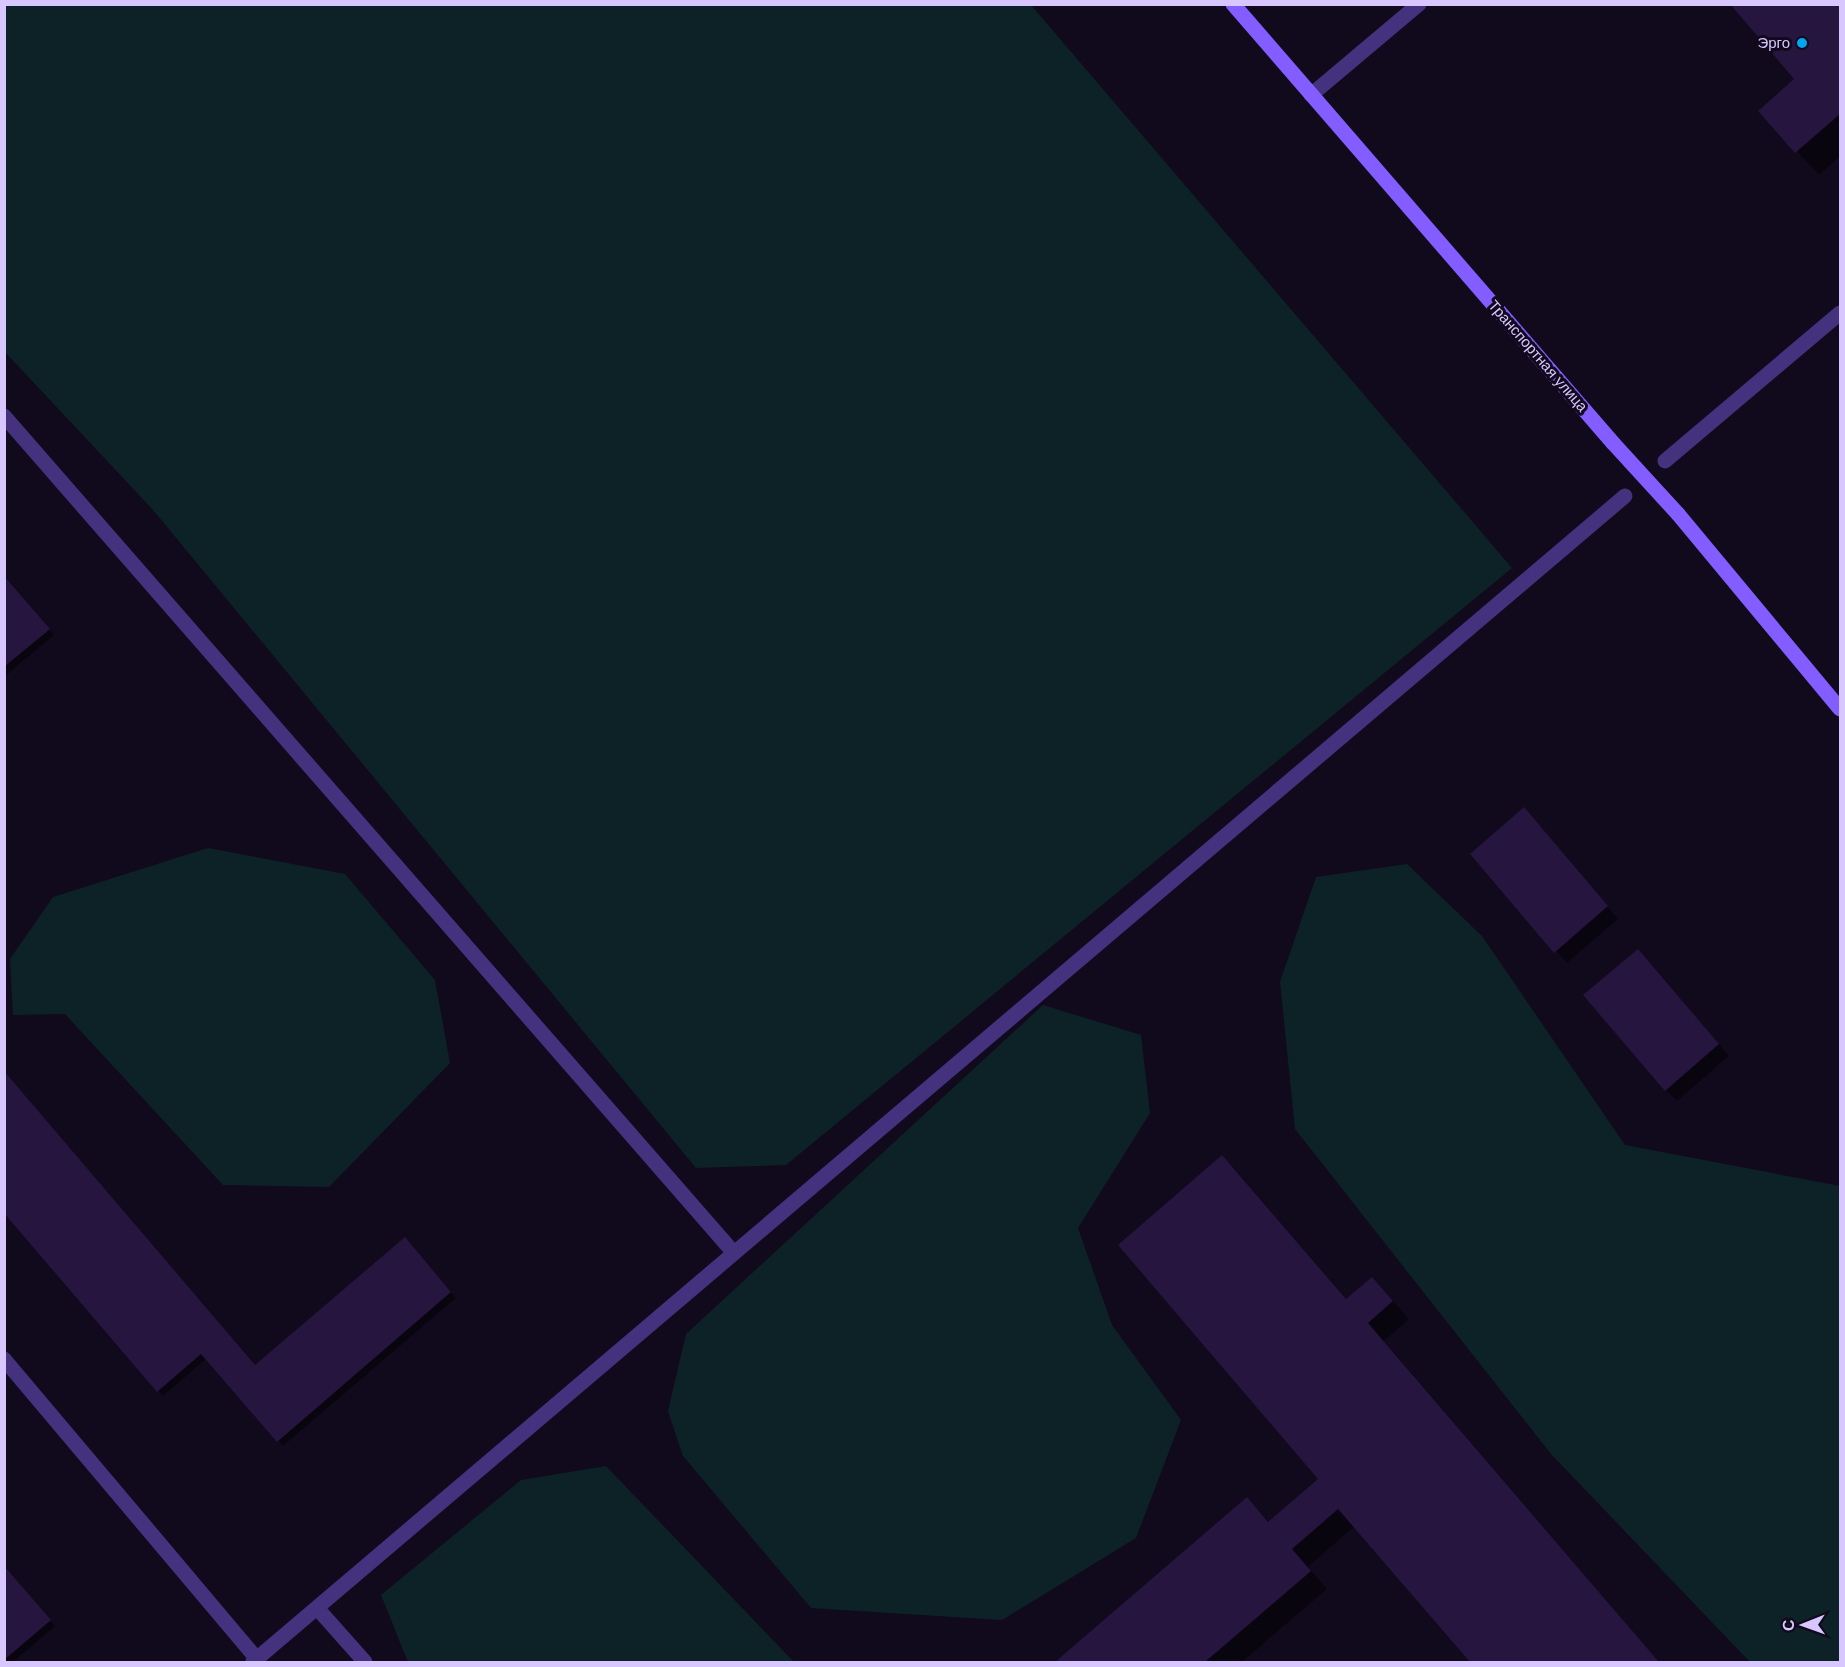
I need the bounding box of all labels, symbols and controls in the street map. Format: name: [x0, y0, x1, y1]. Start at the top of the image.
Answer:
place label: Эрго: [1757, 33, 1790, 53]
marker: Эрго: [1795, 36, 1809, 50]
street label: Транспортная улица: [1484, 296, 1593, 417]
north arrow: [1773, 1595, 1833, 1655]
text: С: [1778, 1619, 1799, 1631]

